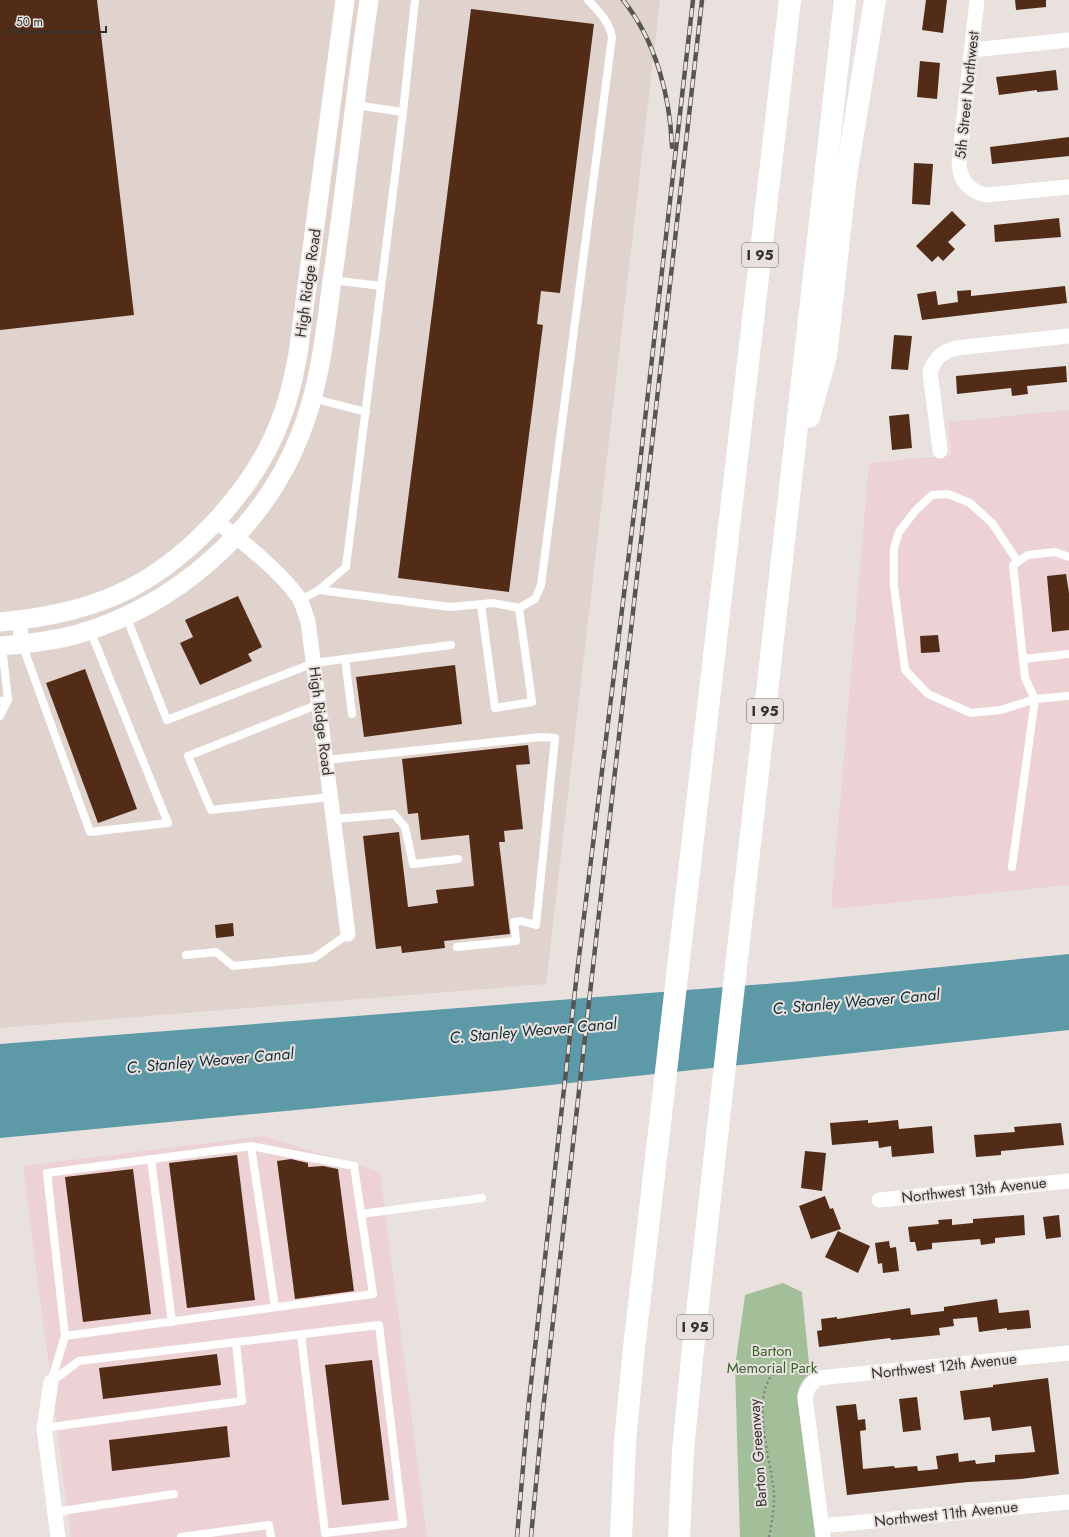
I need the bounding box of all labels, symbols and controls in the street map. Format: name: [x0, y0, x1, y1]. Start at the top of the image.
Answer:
scale bar: [10, 8, 106, 34]
text: 50 m: [16, 13, 43, 31]
street label: 5th Street Northwest: [949, 30, 985, 160]
street label: High Ridge Road: [289, 227, 327, 339]
road number: I 95: [742, 243, 778, 267]
street label: High Ridge Road: [303, 665, 339, 777]
road number: I 95: [747, 699, 783, 723]
water label: C. Stanley Weaver Canal: [771, 983, 942, 1020]
water label: C. Stanley Weaver Canal: [448, 1012, 619, 1049]
water label: C. Stanley Weaver Canal: [125, 1042, 296, 1079]
street label: Northwest 13th Avenue: [900, 1171, 1048, 1209]
road number: I 95: [677, 1315, 713, 1339]
park label: Barton Memorial Park: [727, 1340, 818, 1379]
street label: Northwest 12th Avenue: [870, 1347, 1018, 1385]
street label: Barton Greenway: [743, 1398, 773, 1508]
street label: Northwest 11th Avenue: [873, 1495, 1019, 1532]

